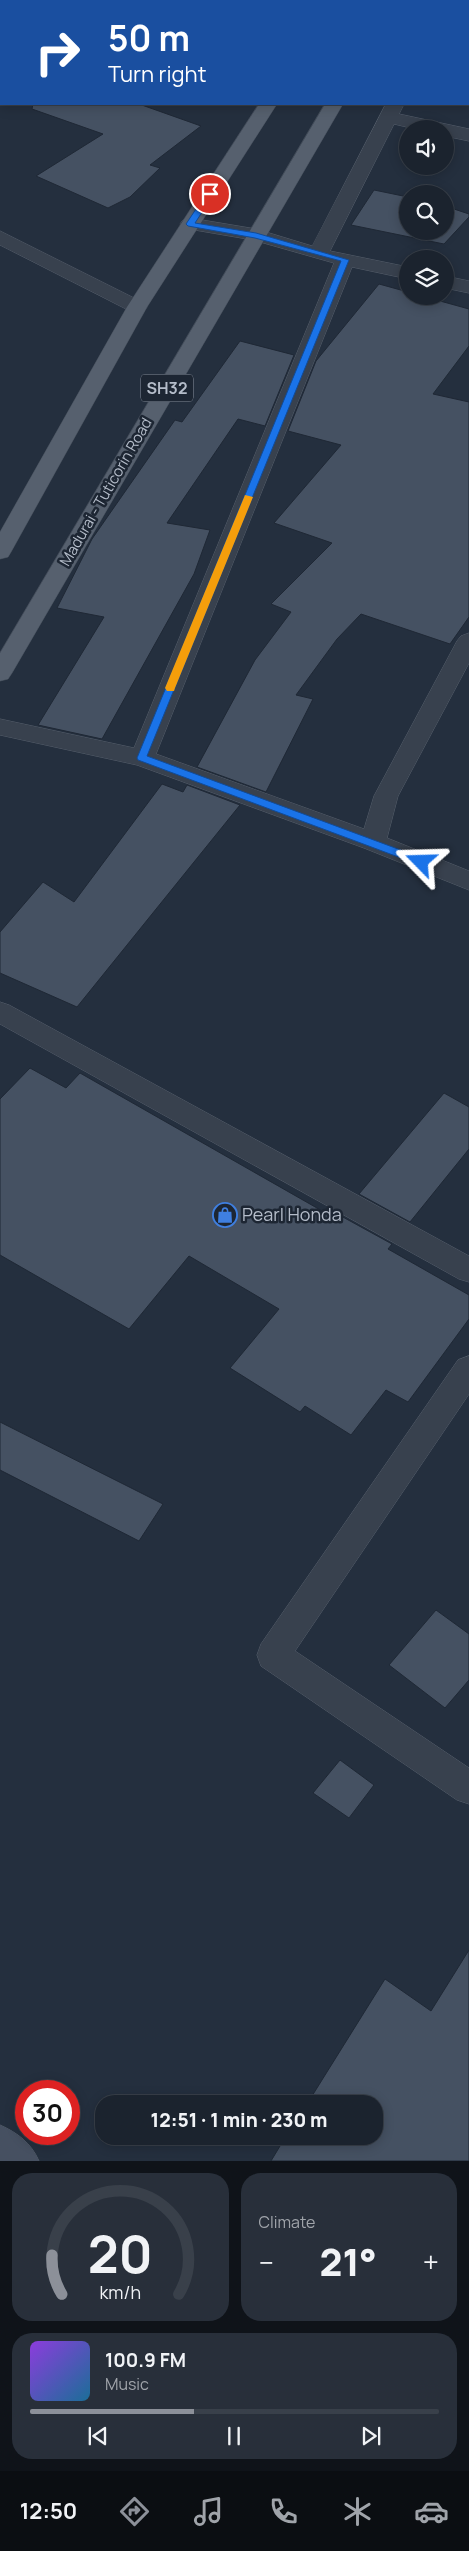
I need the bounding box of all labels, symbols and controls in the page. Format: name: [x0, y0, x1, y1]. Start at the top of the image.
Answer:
text: 50 m: [108, 14, 190, 62]
icon: right: [25, 20, 90, 85]
text: Turn right: [108, 59, 206, 89]
map controls: [399, 120, 454, 305]
button: sound: [399, 120, 454, 175]
pin: [189, 173, 231, 215]
icon: arrive: [196, 180, 224, 208]
button: search: [399, 185, 454, 240]
button: layers: [399, 250, 454, 305]
road number: SH32: [141, 374, 193, 402]
street label: Madurai - Tuticorin Road: [54, 414, 157, 570]
position arrow: [394, 835, 446, 887]
shop icon: Pearl Honda: [212, 1202, 238, 1228]
place label: Pearl Honda: [242, 1202, 342, 1226]
speed limit sign: 30: [15, 2080, 80, 2145]
text: 12:51 · 1 min · 230 m: [151, 2107, 327, 2133]
text: Climate: [259, 2211, 315, 2233]
text: 20: [88, 2218, 153, 2289]
text: 21°: [320, 2235, 377, 2287]
text: −: [259, 2243, 274, 2281]
text: +: [423, 2243, 439, 2281]
text: km/h: [99, 2280, 141, 2304]
text: 100.9 FM: [105, 2347, 186, 2373]
text: Music: [105, 2373, 149, 2395]
icon: previous: [84, 2422, 112, 2450]
icon: pause: [220, 2422, 248, 2450]
icon: next: [357, 2422, 385, 2450]
icon: directions: [117, 2494, 152, 2529]
icon: music: [191, 2494, 226, 2529]
icon: phone: [266, 2494, 301, 2529]
icon: climate: [340, 2494, 375, 2529]
icon: car: [414, 2494, 449, 2529]
text: 12:50: [20, 2496, 77, 2526]

